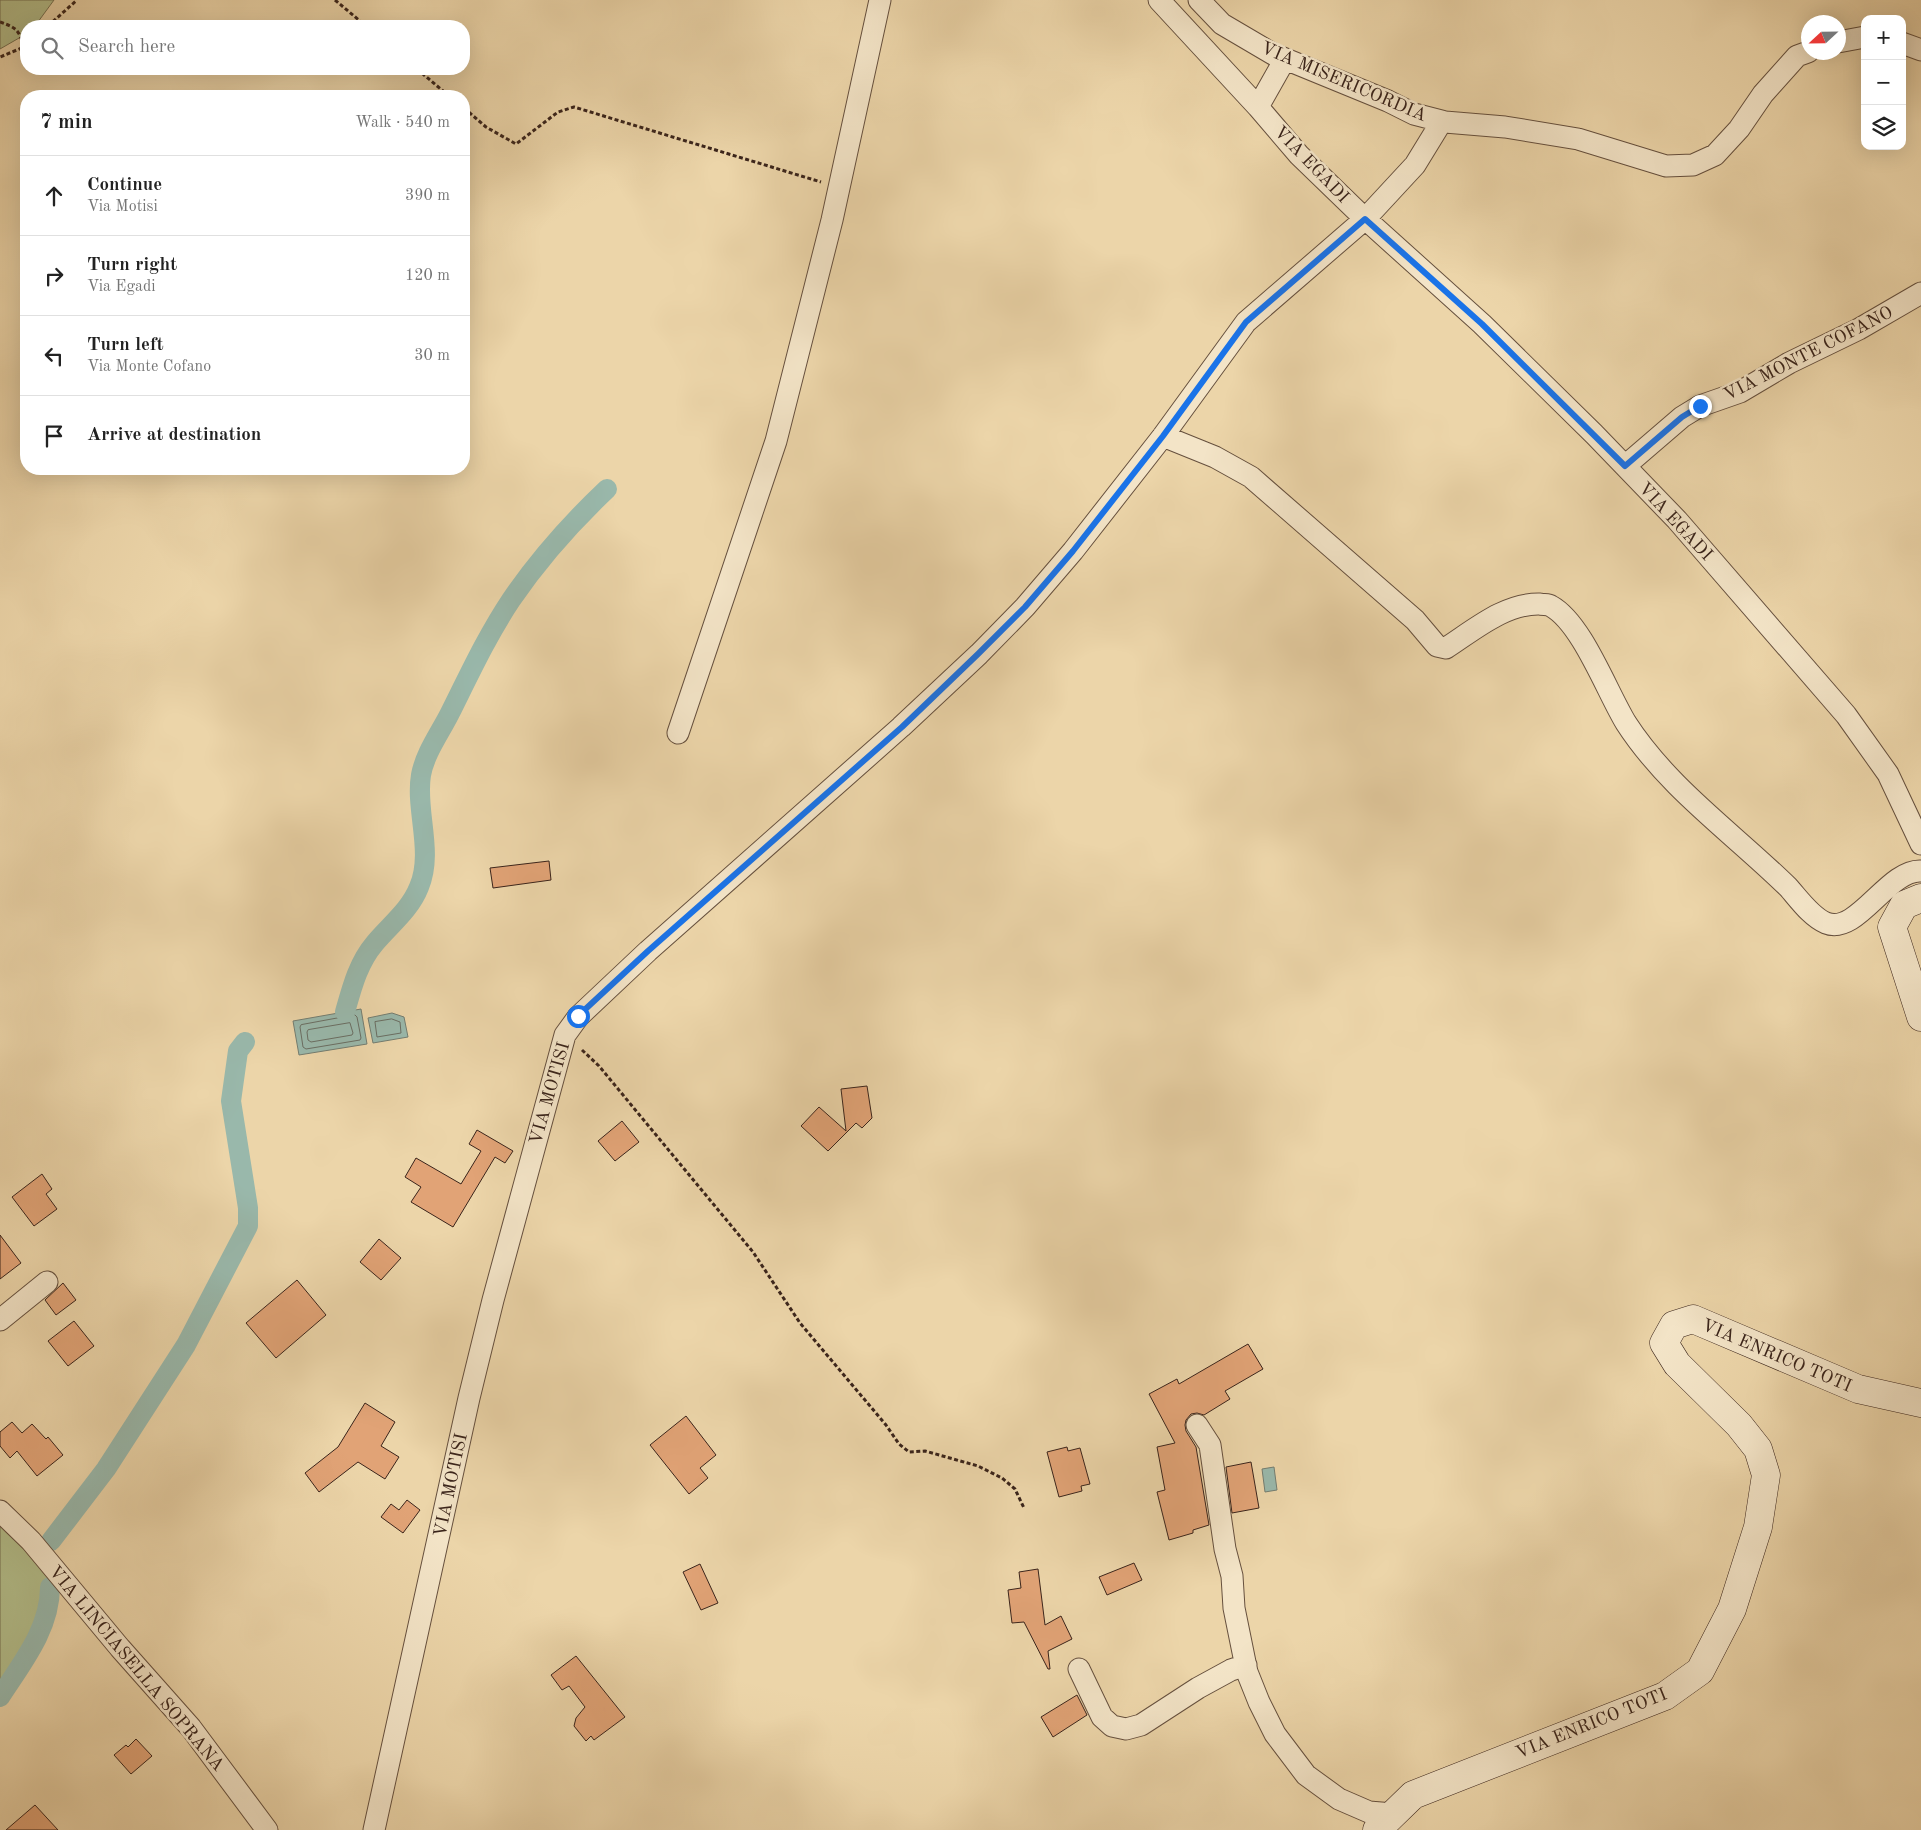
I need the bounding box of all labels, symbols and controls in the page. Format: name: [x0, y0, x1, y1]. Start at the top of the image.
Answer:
north arrow: [1801, 15, 1846, 60]
map controls: [1861, 15, 1906, 150]
button: +: [1861, 15, 1906, 60]
search box: [20, 20, 470, 75]
icon: search: [38, 34, 66, 62]
text: Search here: [78, 38, 175, 57]
street label: VIA MISERICORDIA: [1258, 39, 1429, 125]
button: −: [1861, 60, 1906, 105]
button: layers: [1861, 105, 1906, 150]
text: 7 min: [40, 112, 93, 133]
text: Walk · 540 m: [355, 115, 450, 131]
street label: VIA EGADI: [1270, 123, 1352, 207]
text: Continue: [87, 176, 162, 195]
icon: ahead: [40, 182, 68, 210]
text: 390 m: [405, 188, 450, 204]
text: Via Motisi: [87, 199, 158, 215]
text: Turn right: [87, 256, 177, 275]
icon: right: [40, 262, 68, 290]
text: 120 m: [405, 268, 450, 284]
text: Via Egadi: [87, 279, 156, 295]
street label: VIA MONTE COFANO: [1721, 303, 1896, 404]
text: Turn left: [87, 336, 164, 355]
icon: left: [40, 342, 68, 370]
text: 30 m: [414, 348, 450, 364]
text: Via Monte Cofano: [87, 359, 211, 375]
route end: [1689, 395, 1712, 418]
icon: arrive: [40, 422, 68, 450]
text: Arrive at destination: [87, 426, 261, 445]
street label: VIA EGADI: [1635, 479, 1716, 564]
route start: [567, 1005, 590, 1028]
street label: VIA MOTISI: [527, 1040, 573, 1147]
street label: VIA ENRICO TOTI: [1699, 1316, 1854, 1396]
street label: VIA MOTISI: [431, 1432, 471, 1539]
street label: VIA LINCIASELLA SOPRANA: [45, 1563, 227, 1775]
street label: VIA ENRICO TOTI: [1513, 1685, 1669, 1762]

